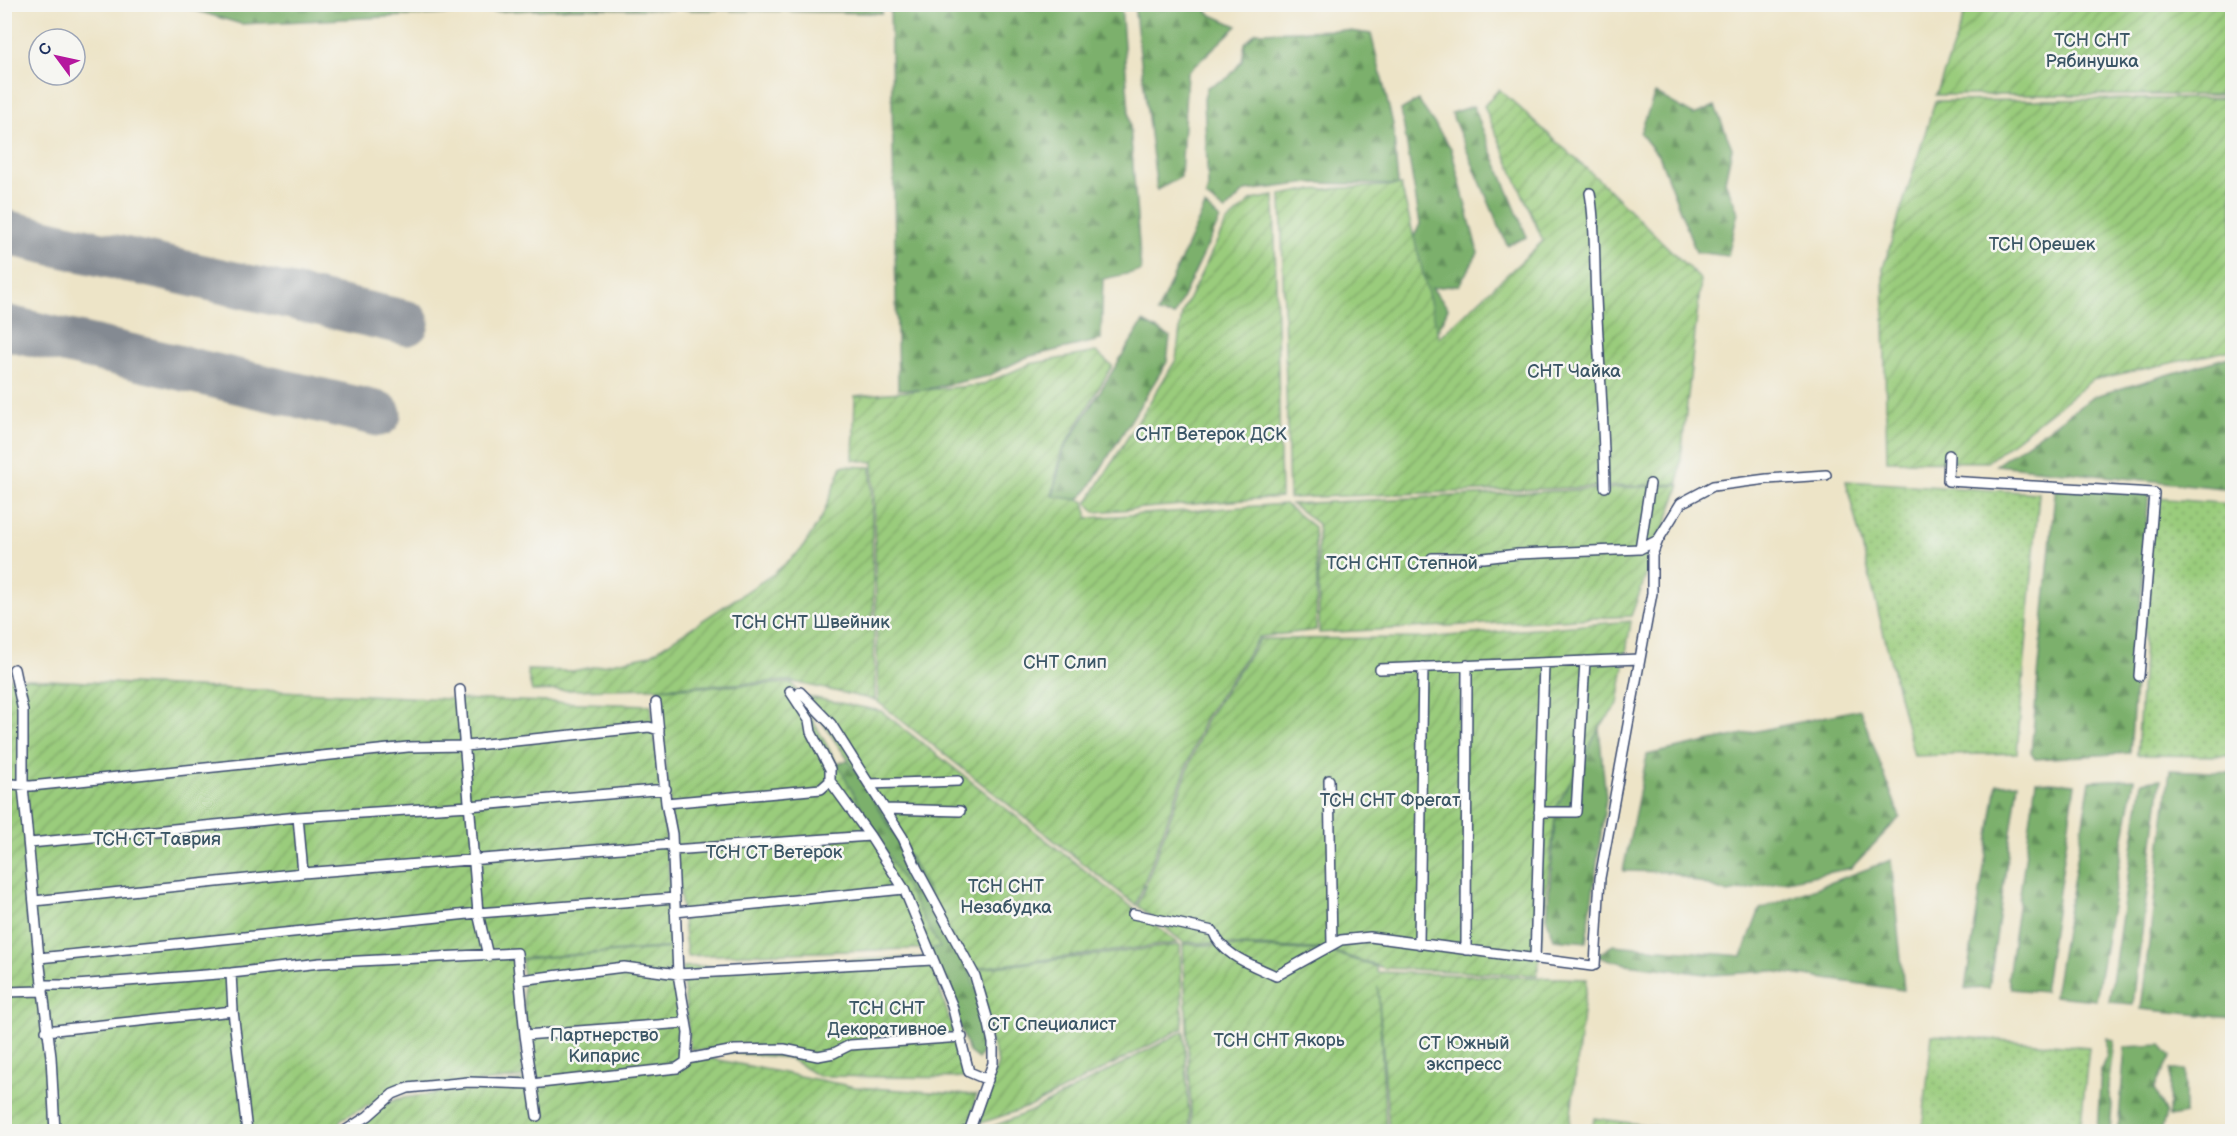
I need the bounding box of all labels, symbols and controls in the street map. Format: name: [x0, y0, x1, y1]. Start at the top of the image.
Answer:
north arrow: [27, 27, 87, 87]
park label: ТСН СНТ Рябинушка: [2045, 30, 2139, 72]
text: С: [35, 40, 57, 59]
park label: ТСН Орешек: [1989, 234, 2096, 255]
park label: СНТ Чайка: [1527, 361, 1621, 382]
park label: СНТ Ветерок ДСК: [1135, 424, 1287, 445]
park label: ТСН СНТ Степной: [1326, 553, 1478, 574]
park label: ТСН СНТ Швейник: [732, 612, 890, 633]
park label: СНТ Слип: [1023, 652, 1107, 673]
park label: ТСН СНТ Фрегат: [1320, 790, 1461, 811]
park label: ТСН СТ Таврия: [93, 829, 221, 850]
park label: ТСН СТ Ветерок: [706, 842, 843, 863]
park label: ТСН СНТ Незабудка: [960, 876, 1052, 918]
park label: ТСН СНТ Декоративное: [827, 998, 947, 1040]
park label: СТ Специалист: [988, 1014, 1117, 1035]
park label: Партнерство Кипарис: [550, 1025, 658, 1067]
park label: ТСН СНТ Якорь: [1213, 1030, 1345, 1051]
park label: СТ Южный экспресс: [1418, 1033, 1510, 1075]

